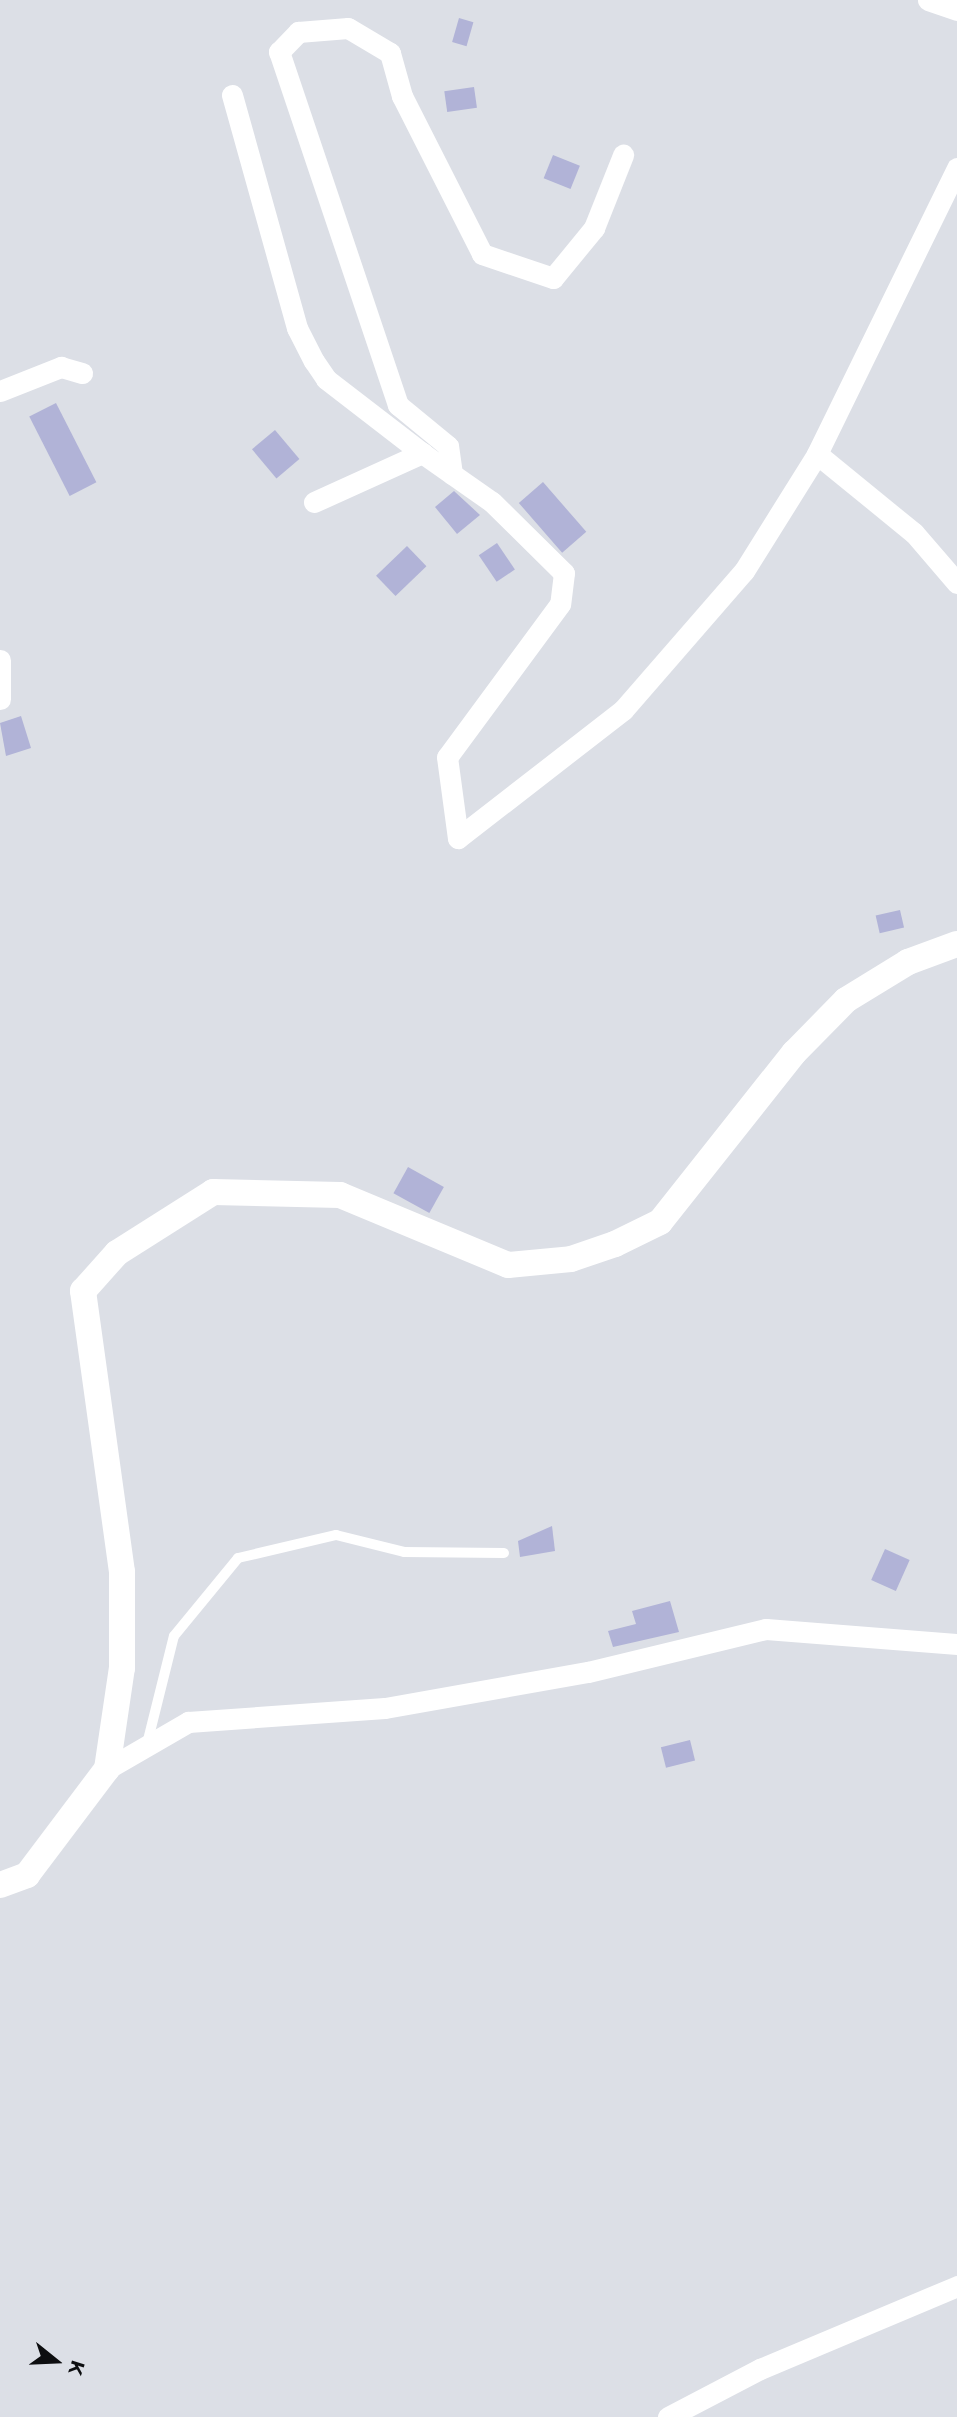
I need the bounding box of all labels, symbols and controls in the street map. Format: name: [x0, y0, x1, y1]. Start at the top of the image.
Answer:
north arrow: [21, 2326, 91, 2396]
text: K: [63, 2357, 90, 2378]

